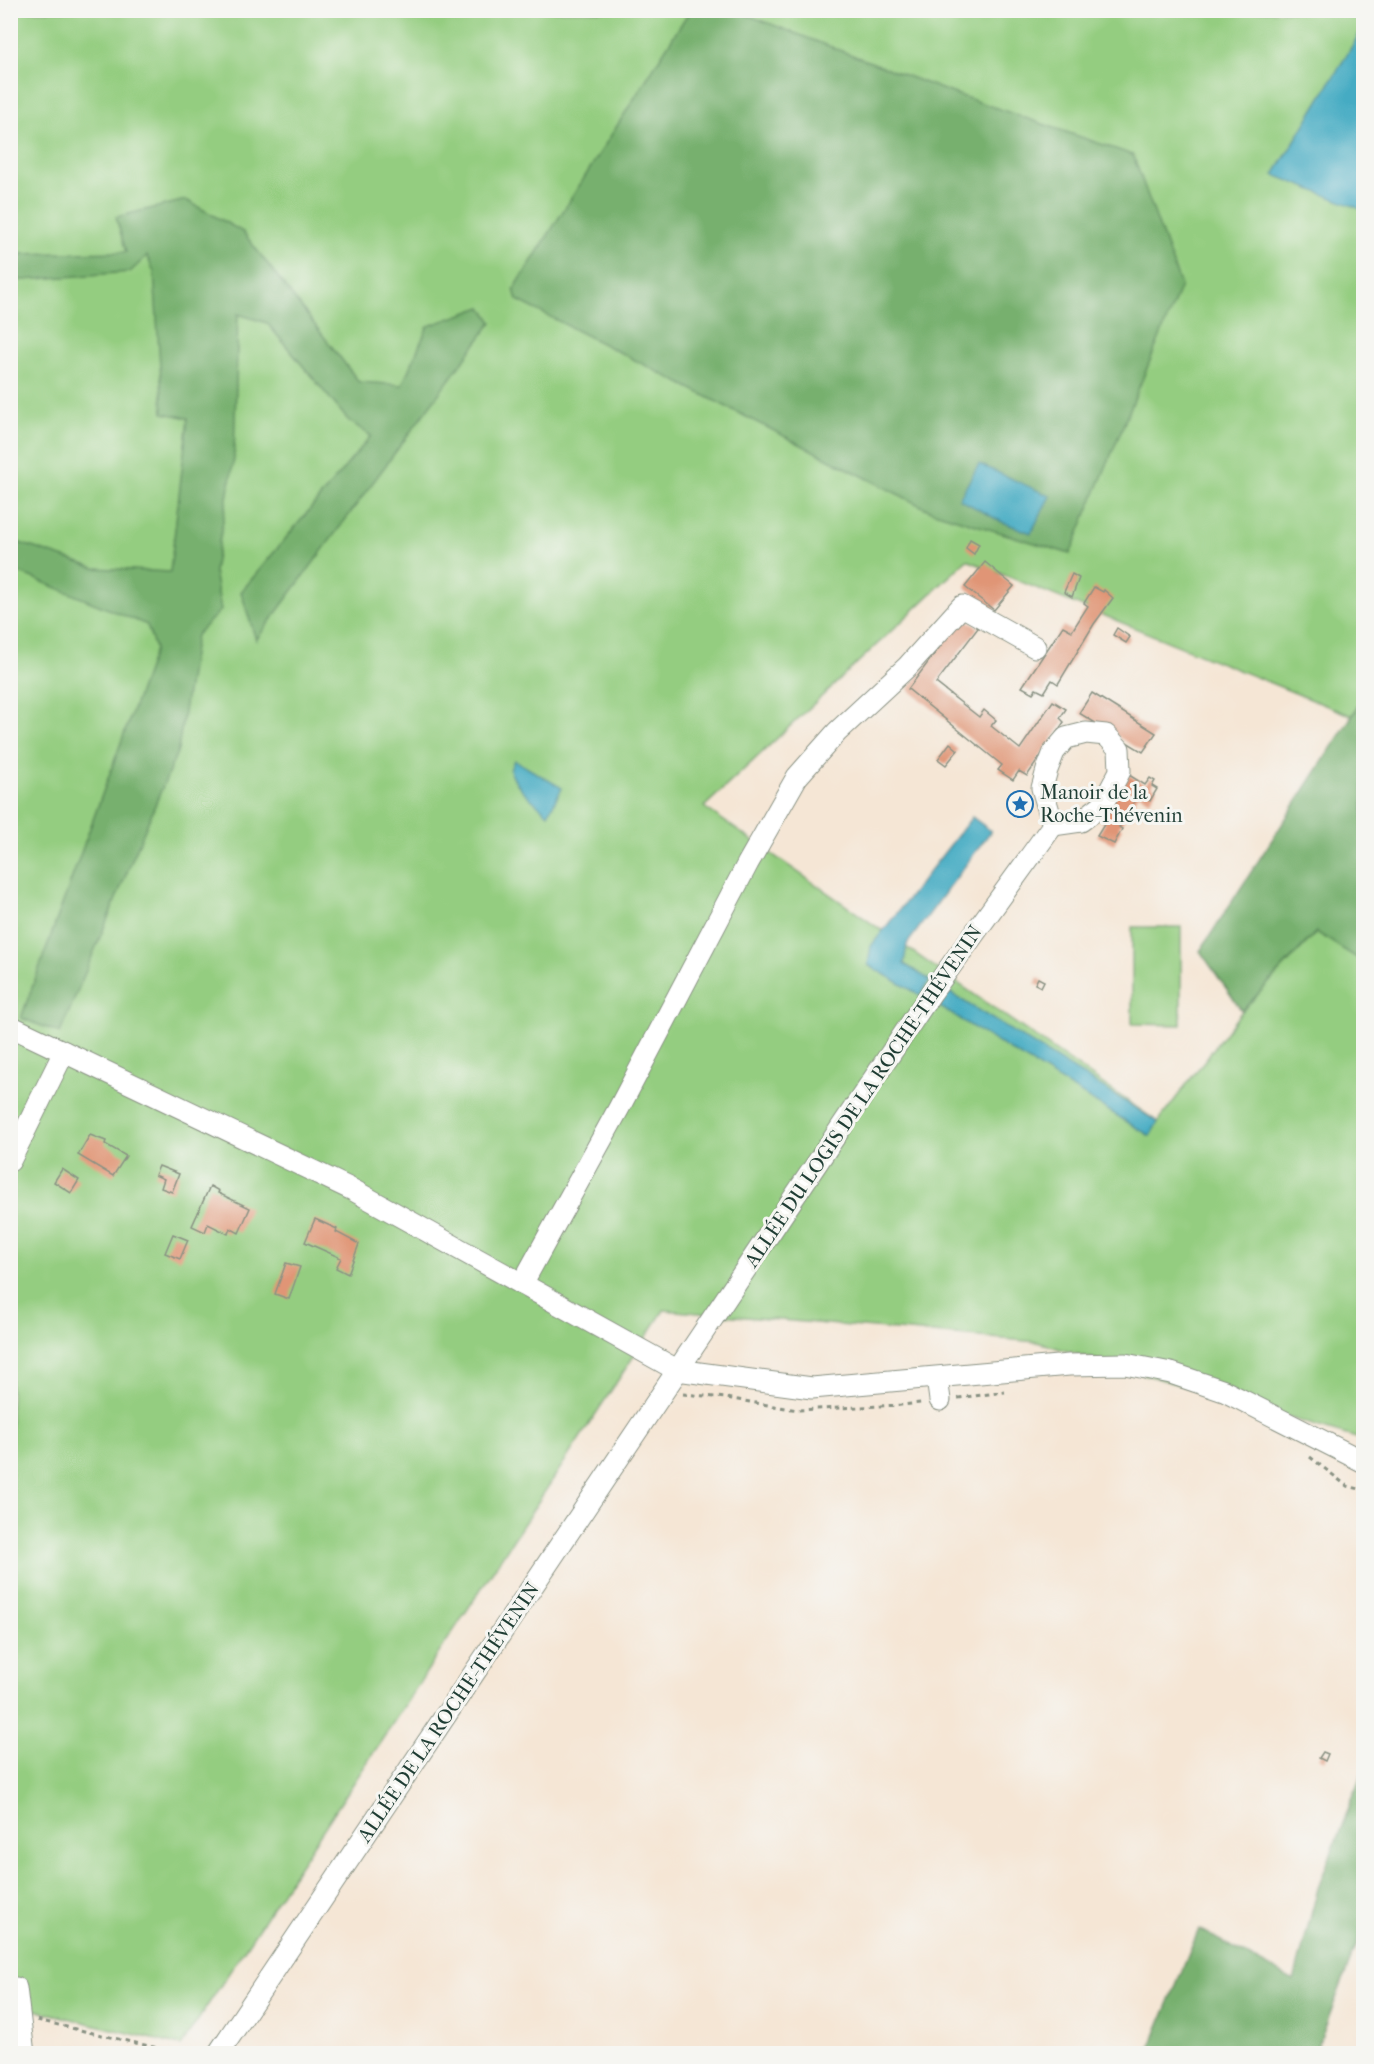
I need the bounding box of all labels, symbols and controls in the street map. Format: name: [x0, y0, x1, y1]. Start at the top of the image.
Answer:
place label: Manoir de la Roche-Thévenin: [1040, 781, 1183, 827]
place icon: Manoir de la Roche-Thévenin: [1005, 789, 1035, 819]
street label: ALLÉE DU LOGIS DE LA ROCHE-THÉVENIN: [739, 920, 987, 1272]
street label: ALLÉE DE LA ROCHE-THÉVENIN: [351, 1578, 544, 1847]

